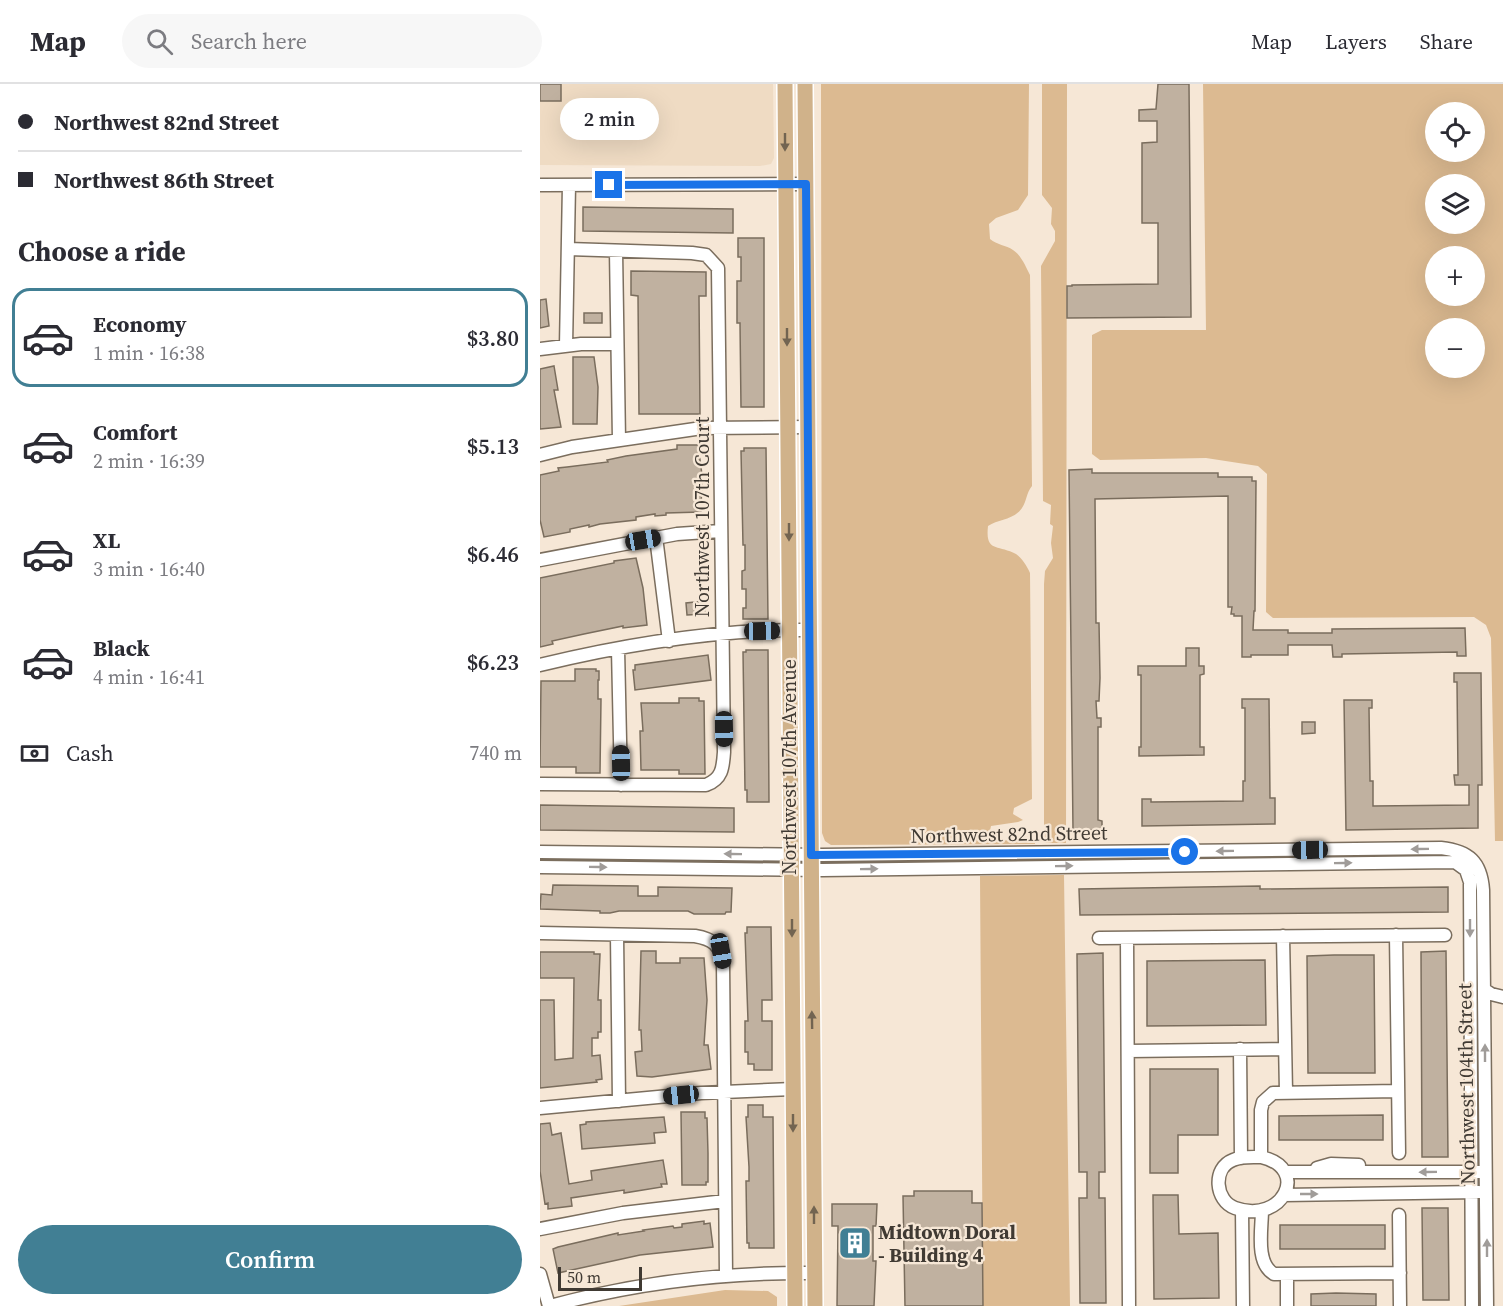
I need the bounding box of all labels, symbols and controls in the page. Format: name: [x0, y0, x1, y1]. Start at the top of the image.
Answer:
search box: [122, 14, 542, 68]
text: Map: [30, 22, 86, 60]
icon: search: [143, 25, 176, 58]
text: Search here: [191, 26, 307, 56]
text: Map: [1251, 27, 1292, 56]
text: Layers: [1325, 27, 1387, 56]
text: Share: [1420, 27, 1473, 56]
callout: 2 min: [560, 98, 658, 140]
map controls: [1425, 102, 1485, 378]
button: locate: [1425, 102, 1485, 162]
text: 2 min: [584, 105, 635, 133]
text: Northwest 82nd Street: [54, 107, 279, 137]
one-way arrow: [780, 133, 790, 152]
text: Northwest 86th Street: [54, 165, 274, 195]
route end: [595, 171, 622, 198]
button: layers: [1425, 174, 1485, 234]
text: Choose a ride: [18, 233, 186, 270]
button: +: [1425, 246, 1485, 306]
text: Economy: [93, 309, 187, 339]
icon: car: [21, 311, 75, 365]
button: −: [1425, 318, 1485, 378]
text: $3.80: [467, 323, 519, 353]
one-way arrow: [782, 328, 792, 347]
text: 1 min · 16:38: [93, 339, 205, 367]
street label: Northwest 107th Court: [688, 416, 716, 617]
text: Comfort: [93, 417, 177, 447]
icon: car: [21, 419, 75, 473]
text: $5.13: [467, 431, 519, 461]
text: 2 min · 16:39: [93, 447, 205, 475]
one-way arrow: [784, 523, 794, 542]
text: XL: [93, 525, 120, 555]
icon: car: [21, 527, 75, 581]
car: [624, 528, 662, 552]
text: $6.46: [467, 539, 519, 569]
text: 3 min · 16:40: [93, 555, 205, 583]
car: [744, 622, 780, 640]
text: Black: [93, 633, 150, 663]
icon: car: [21, 635, 75, 689]
text: $6.23: [467, 647, 519, 677]
street label: Northwest 107th Avenue: [775, 659, 803, 875]
text: 4 min · 16:41: [93, 663, 205, 691]
car: [715, 711, 733, 747]
icon: cash: [18, 737, 51, 770]
text: Cash: [66, 738, 114, 768]
text: 740 m: [469, 739, 522, 767]
car: [612, 745, 630, 781]
street label: Northwest 82nd Street: [910, 818, 1108, 850]
route start: [1171, 838, 1198, 865]
car: [1292, 841, 1328, 859]
one-way arrow: [1411, 844, 1430, 854]
one-way arrow: [1216, 846, 1235, 856]
one-way arrow: [724, 849, 743, 859]
one-way arrow: [1333, 858, 1352, 868]
one-way arrow: [1055, 861, 1074, 871]
one-way arrow: [589, 862, 608, 872]
one-way arrow: [860, 864, 879, 874]
one-way arrow: [787, 919, 797, 938]
one-way arrow: [1465, 919, 1475, 938]
car: [709, 932, 733, 970]
street label: Northwest 104th Street: [1450, 982, 1482, 1185]
one-way arrow: [808, 1010, 817, 1029]
one-way arrow: [1480, 1043, 1490, 1062]
car: [662, 1084, 700, 1106]
one-way arrow: [788, 1114, 798, 1133]
one-way arrow: [1418, 1167, 1437, 1177]
one-way arrow: [1300, 1189, 1319, 1199]
one-way arrow: [809, 1205, 819, 1224]
place label: Midtown Doral - Building 4: [878, 1218, 1016, 1269]
button: Confirm: [18, 1225, 522, 1294]
building icon: Midtown Doral - Building 4: [837, 1225, 873, 1261]
one-way arrow: [1482, 1238, 1492, 1257]
scale bar: [558, 1264, 642, 1292]
text: 50 m: [567, 1266, 601, 1288]

